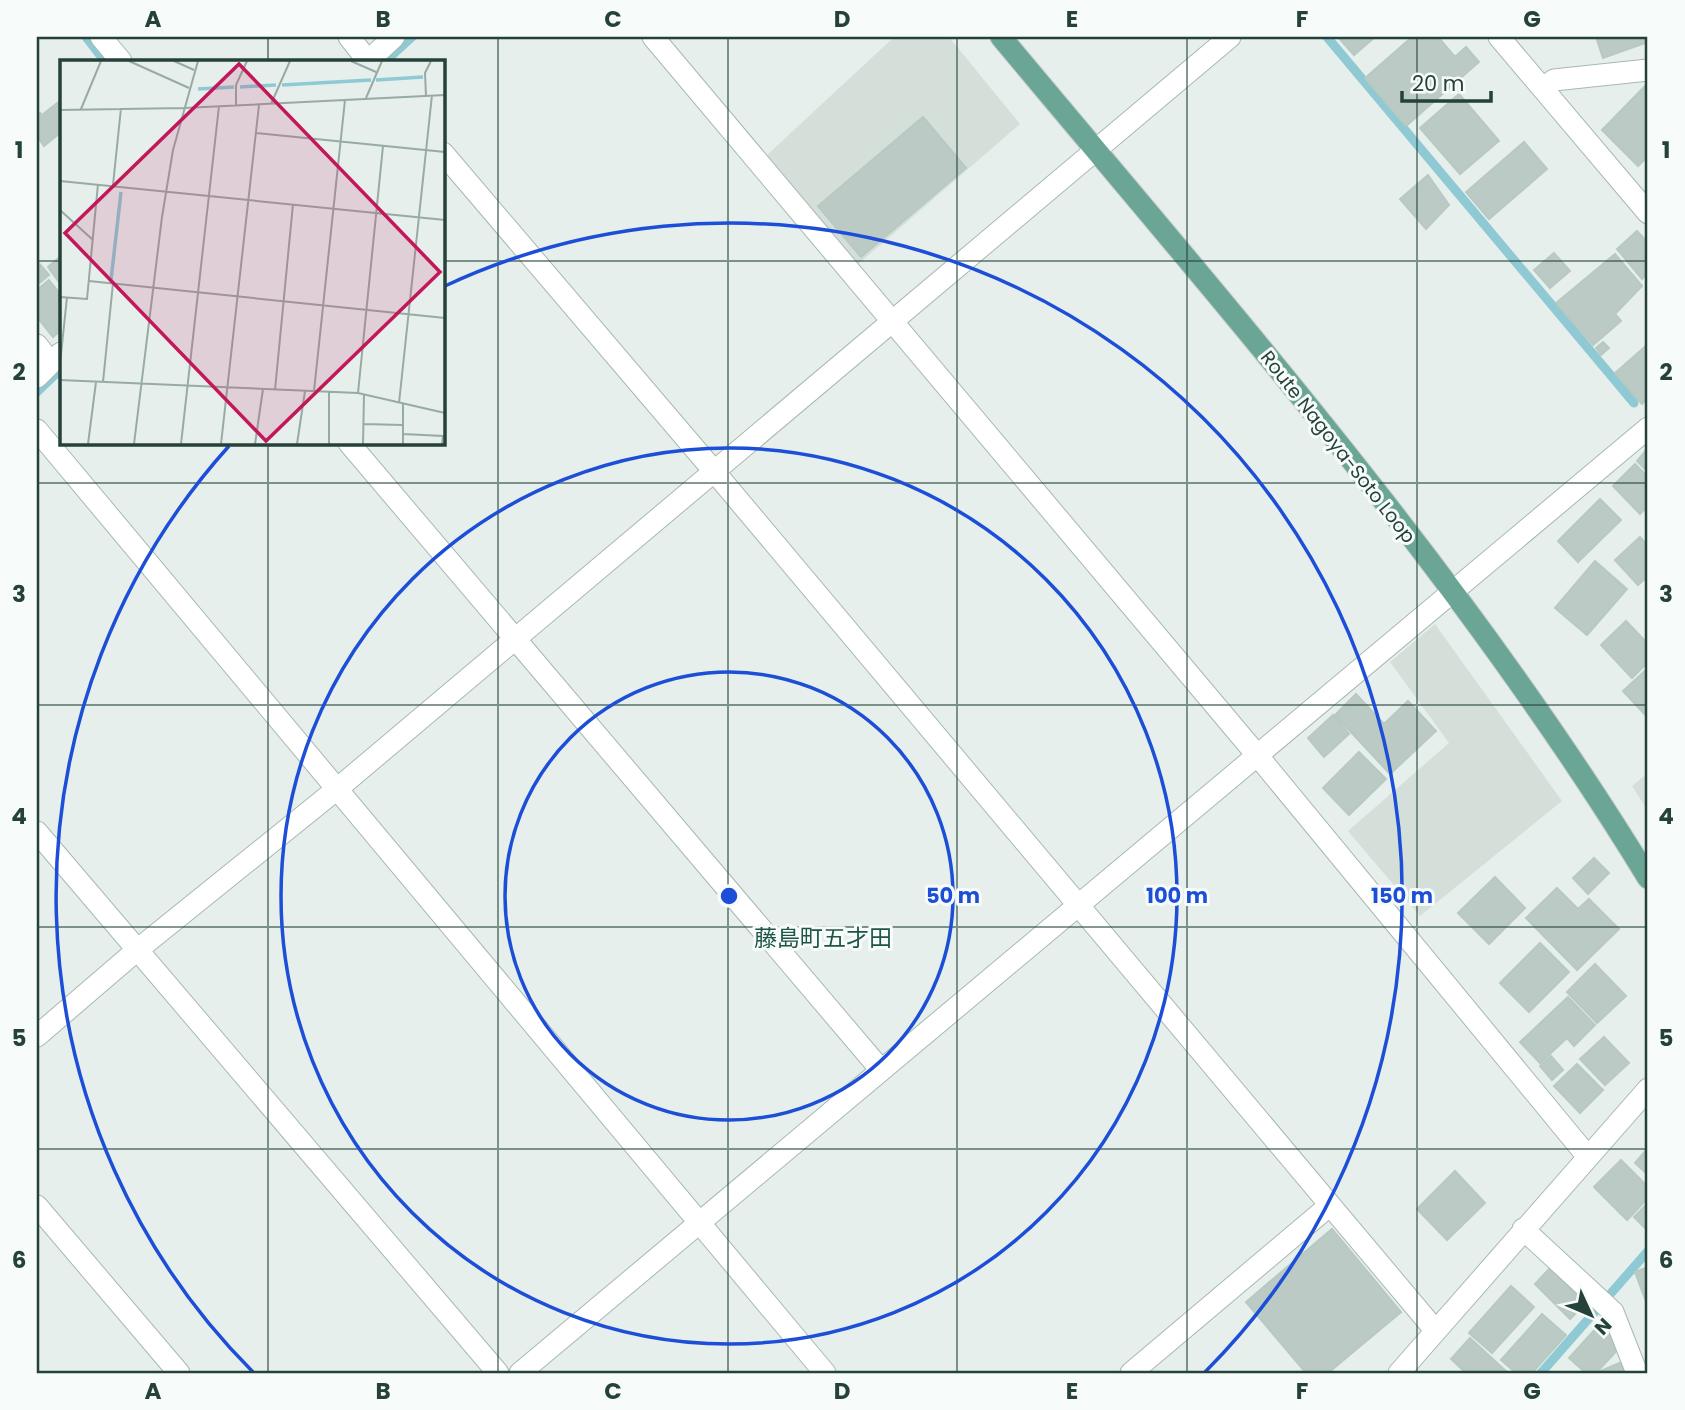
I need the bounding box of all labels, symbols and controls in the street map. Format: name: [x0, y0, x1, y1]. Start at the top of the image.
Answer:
text: A: [145, 3, 162, 35]
text: B: [375, 3, 391, 35]
text: C: [604, 3, 622, 35]
text: D: [834, 3, 850, 35]
text: E: [1066, 3, 1078, 35]
text: F: [1296, 3, 1308, 35]
text: G: [1523, 3, 1541, 35]
inset map: [60, 60, 444, 444]
scale bar: [1402, 60, 1491, 104]
text: 20 m: [1412, 69, 1465, 98]
text: 1: [15, 134, 23, 166]
text: 1: [1662, 134, 1670, 166]
street label: Route Nagoya-Soto Loop: [1254, 345, 1422, 549]
text: 2: [12, 356, 26, 388]
text: 2: [1659, 356, 1673, 388]
text: 3: [12, 578, 26, 610]
text: 3: [1659, 578, 1673, 610]
text: 4: [11, 800, 27, 832]
text: 4: [1658, 800, 1674, 832]
text: 50 m: [926, 881, 980, 910]
text: 100 m: [1146, 881, 1208, 910]
text: 150 m: [1371, 881, 1433, 910]
centre of rings: [717, 884, 741, 908]
district label: 藤島町五才田: [754, 922, 892, 954]
text: 5: [12, 1022, 26, 1054]
text: 5: [1659, 1022, 1673, 1054]
text: 6: [12, 1244, 26, 1276]
text: 6: [1659, 1244, 1673, 1276]
north arrow: [1556, 1280, 1626, 1350]
text: N: [1588, 1312, 1618, 1341]
text: A: [145, 1375, 162, 1407]
text: B: [375, 1375, 391, 1407]
text: C: [604, 1375, 622, 1407]
text: D: [834, 1375, 850, 1407]
text: E: [1066, 1375, 1078, 1407]
text: F: [1296, 1375, 1308, 1407]
text: G: [1523, 1375, 1541, 1407]

